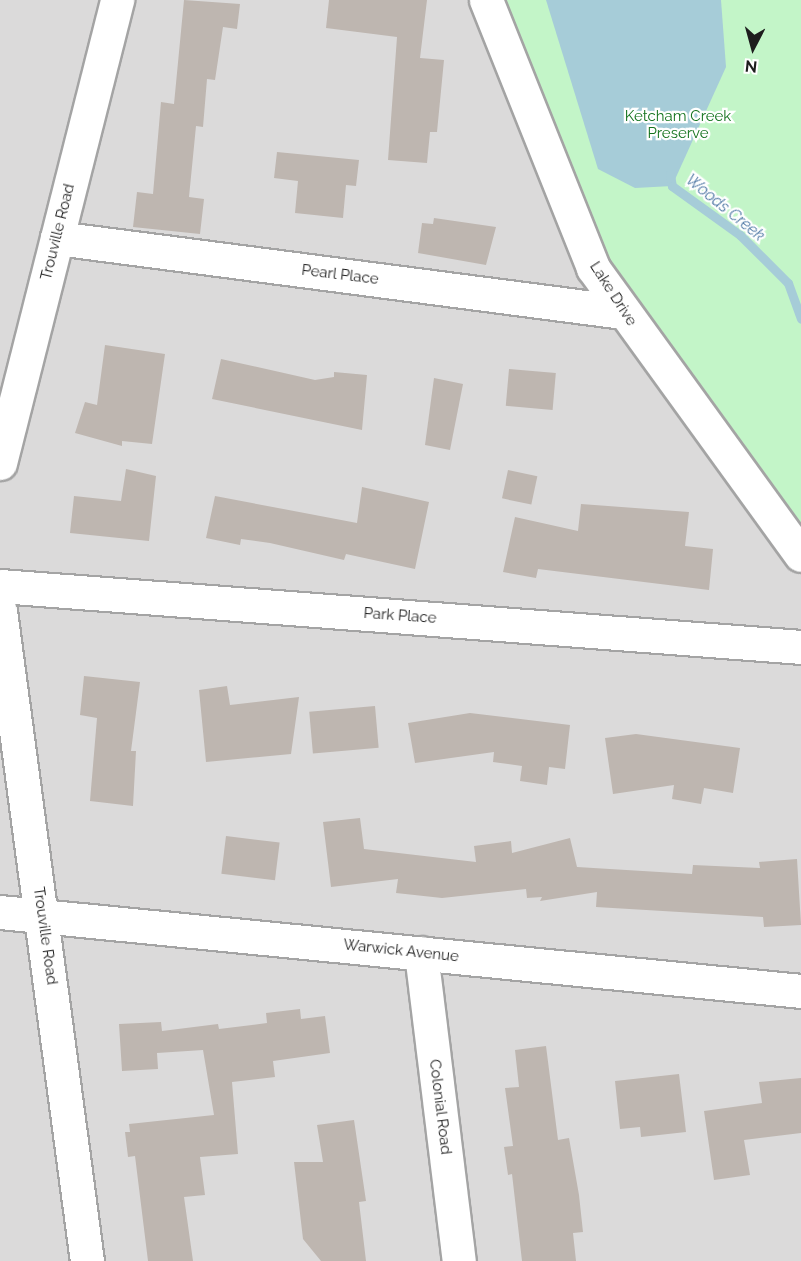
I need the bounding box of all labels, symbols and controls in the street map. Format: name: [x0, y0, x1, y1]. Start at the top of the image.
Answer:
north arrow: [723, 18, 783, 78]
text: N: [744, 56, 758, 76]
park label: Ketcham Creek Preserve: [625, 107, 731, 142]
water label: Woods Creek: [682, 170, 768, 246]
street label: Trouville Road: [37, 182, 79, 282]
street label: Lake Drive: [586, 259, 640, 329]
street label: Pearl Place: [300, 261, 380, 289]
street label: Park Place: [363, 604, 437, 628]
street label: Trouville Road: [29, 886, 61, 986]
street label: Warwick Avenue: [342, 936, 460, 966]
street label: Colonial Road: [425, 1058, 455, 1156]

